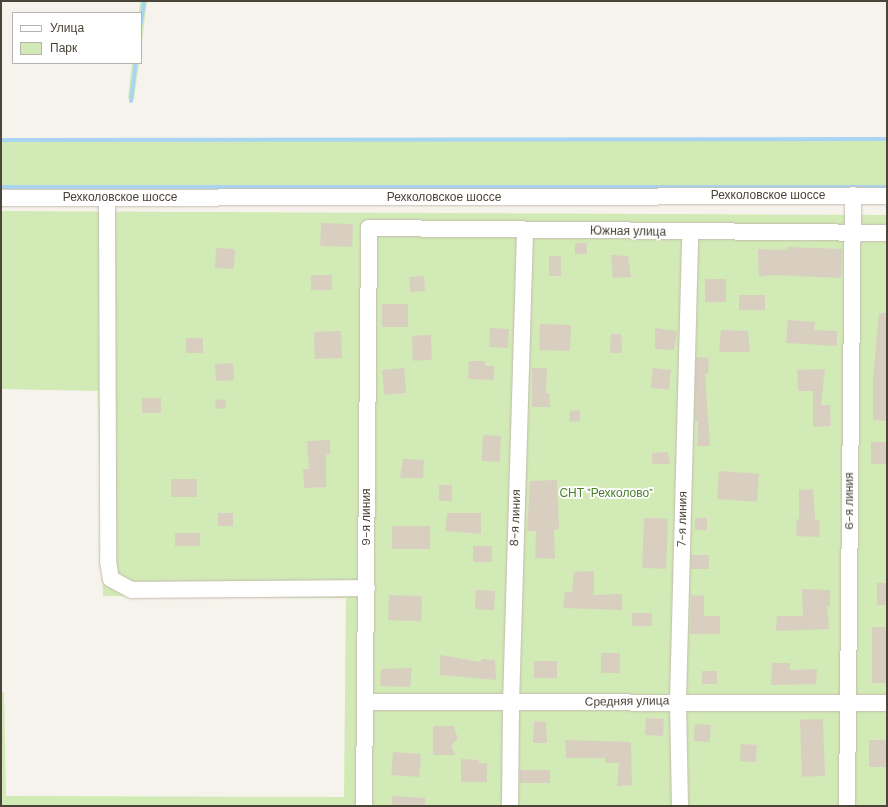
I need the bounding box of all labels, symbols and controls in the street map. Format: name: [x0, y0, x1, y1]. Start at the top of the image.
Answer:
legend: [12, 12, 142, 64]
text: Улица: [50, 20, 84, 36]
text: Парк: [50, 40, 77, 56]
street label: Рехколовское шоссе: [711, 189, 825, 203]
street label: Рехколовское шоссе: [63, 191, 177, 205]
street label: Рехколовское шоссе: [387, 191, 501, 205]
street label: Южная улица: [590, 224, 666, 240]
street label: 6-я линия: [843, 472, 857, 530]
park label: СНТ "Рехколово": [559, 487, 653, 501]
street label: 9-я линия: [360, 488, 374, 546]
street label: 8-я линия: [508, 489, 524, 547]
street label: 7-я линия: [675, 491, 691, 547]
street label: Средняя улица: [585, 694, 669, 710]

